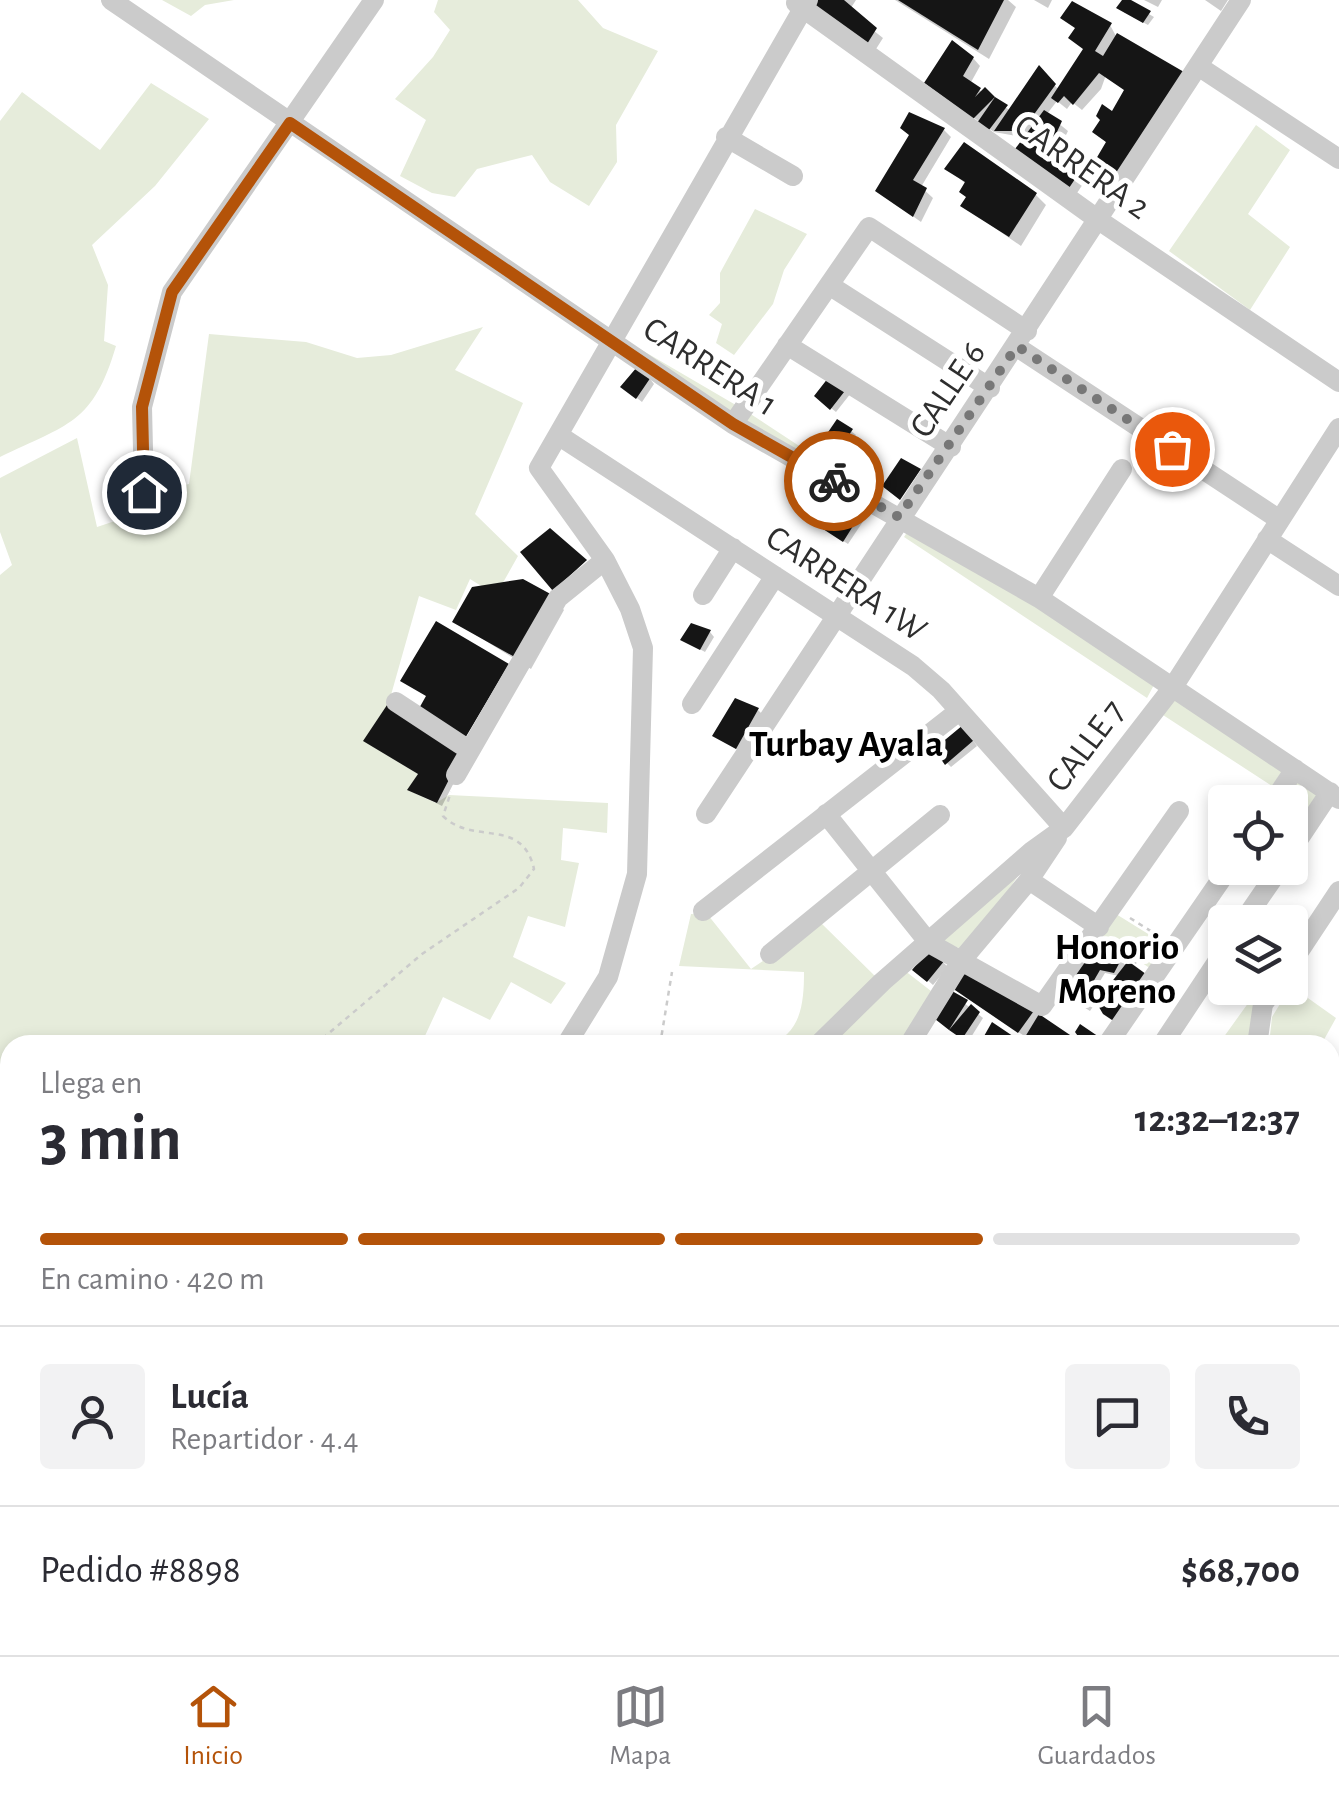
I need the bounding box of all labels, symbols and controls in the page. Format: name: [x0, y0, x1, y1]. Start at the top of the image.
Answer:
street label: CARRERA 2: [1008, 108, 1156, 226]
street label: CARRERA 1: [637, 311, 783, 423]
street label: CALLE 6: [904, 336, 992, 444]
pin: [1130, 407, 1215, 492]
icon: bag: [1145, 422, 1200, 477]
courier: [784, 431, 884, 531]
pin: [102, 450, 187, 535]
icon: bike: [807, 454, 862, 509]
icon: home: [117, 465, 172, 520]
street label: CARRERA 1W: [760, 520, 932, 648]
street label: CALLE 7: [1040, 694, 1132, 798]
district label: Turbay Ayala: [749, 726, 943, 764]
map controls: [1208, 785, 1308, 1005]
button: locate: [1208, 785, 1308, 885]
button: layers: [1208, 905, 1308, 1005]
district label: Honorio Moreno: [1055, 929, 1179, 1011]
text: Llega en: [40, 1067, 142, 1099]
text: 12:32–12:37: [1135, 1101, 1300, 1139]
text: 3 min: [40, 1107, 182, 1172]
text: En camino · 420 m: [40, 1263, 265, 1295]
button: person: [40, 1364, 145, 1469]
button: chat: [1065, 1364, 1170, 1469]
button: phone: [1195, 1364, 1300, 1469]
text: Lucía: [170, 1378, 249, 1416]
text: Repartidor · 4.4: [170, 1423, 359, 1455]
text: Pedido #8898: [40, 1552, 241, 1590]
text: $68,700: [1181, 1552, 1300, 1590]
tab: Inicio: [183, 1679, 243, 1773]
tab: Mapa: [609, 1679, 671, 1773]
tab: Guardados: [1038, 1679, 1156, 1773]

